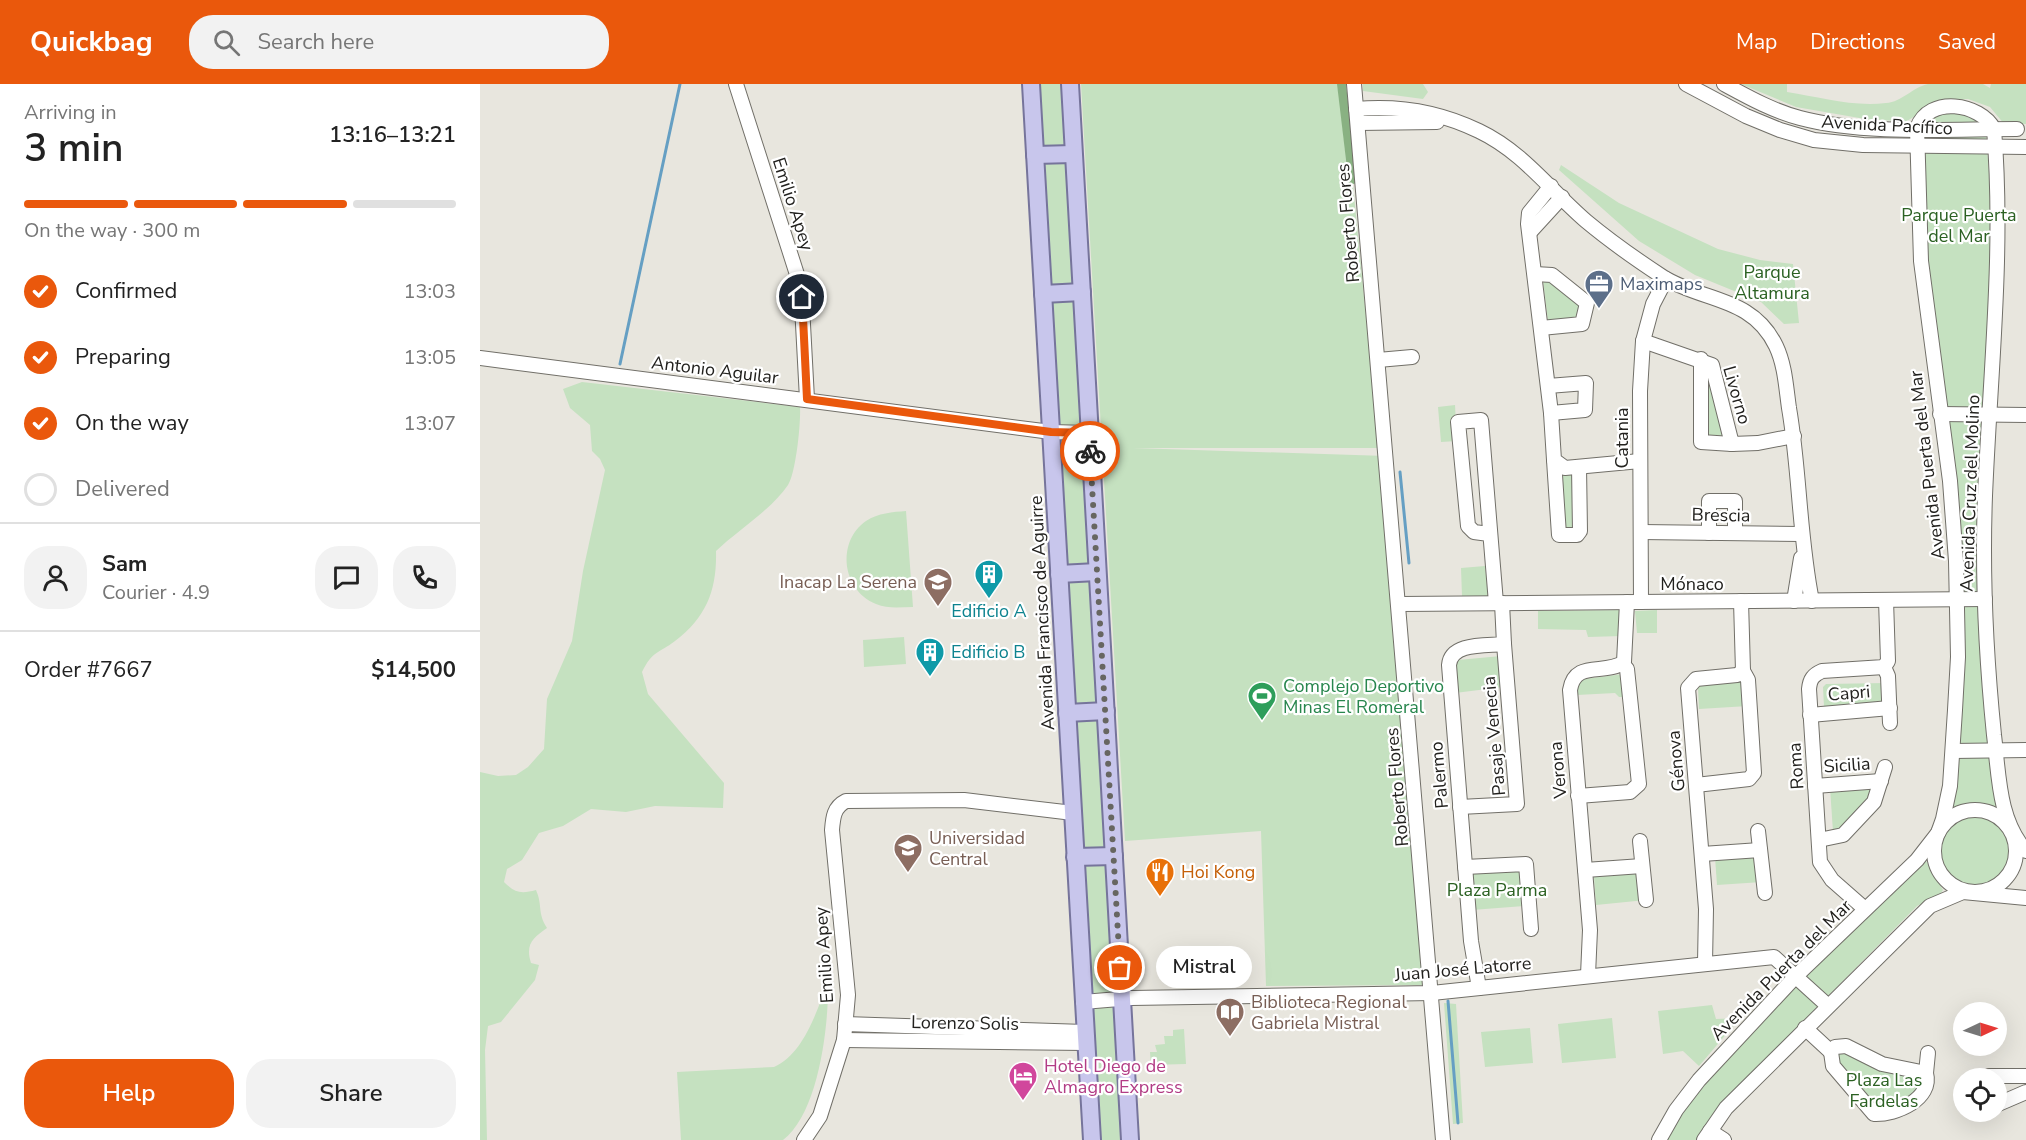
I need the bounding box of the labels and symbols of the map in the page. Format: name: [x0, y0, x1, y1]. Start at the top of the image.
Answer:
street label: Avenida Pacífico: [1821, 110, 1953, 140]
street label: Emilio Apey: [767, 154, 820, 254]
street label: Roberto Flores: [1331, 163, 1365, 283]
park label: Parque Puerta del Mar: [1901, 203, 2017, 248]
park label: Parque Altamura: [1734, 260, 1810, 305]
office icon: Maximaps: [1583, 268, 1615, 310]
pin: [776, 271, 827, 322]
place label: Maximaps: [1620, 272, 1703, 296]
street label: Antonio Aguilar: [650, 350, 780, 390]
street label: Livorno: [1717, 363, 1757, 427]
street label: Avenida Puerta del Mar: [1903, 369, 1950, 561]
street label: Avenida Cruz del Molino: [1955, 394, 1985, 592]
street label: Catania: [1610, 407, 1634, 469]
courier: [1060, 421, 1120, 481]
street label: Avenida Francisco de Aguirre: [1024, 495, 1060, 731]
street label: Brescia: [1691, 502, 1751, 528]
building icon: Edificio A: [973, 558, 1005, 600]
school or university icon: Inacap La Serena: [922, 566, 954, 608]
place label: Inacap La Serena: [779, 570, 917, 594]
street label: Mónaco: [1660, 572, 1724, 596]
place label: Edificio A: [951, 599, 1027, 623]
building icon: Edificio B: [914, 636, 946, 678]
place label: Edificio B: [951, 640, 1025, 664]
place label: Complejo Deportivo Minas El Romeral: [1283, 674, 1444, 719]
street label: Pasaje Venecia: [1477, 675, 1511, 797]
street label: Capri: [1827, 679, 1871, 707]
sports icon: Complejo Deportivo Minas El Romeral: [1246, 680, 1278, 722]
street label: Roberto Flores: [1380, 727, 1414, 847]
street label: Génova: [1661, 729, 1691, 793]
street label: Palermo: [1424, 740, 1454, 810]
street label: Verona: [1544, 741, 1573, 800]
street label: Roma: [1782, 742, 1810, 790]
street label: Sicilia: [1823, 751, 1871, 779]
place label: Universidad Central: [929, 826, 1025, 871]
school or university icon: Universidad Central: [892, 832, 924, 874]
restaurant icon: Hoi Kong: [1144, 856, 1176, 898]
place label: Hoi Kong: [1181, 860, 1255, 884]
park label: Plaza Parma: [1447, 878, 1547, 902]
street label: Avenida Puerta del Mar: [1705, 894, 1857, 1046]
street label: Emilio Apey: [809, 905, 839, 1004]
pin: [1094, 942, 1145, 993]
callout: Mistral: [1156, 947, 1252, 989]
street label: Juan José Latorre: [1393, 951, 1532, 987]
place label: Biblioteca Regional Gabriela Mistral: [1251, 990, 1407, 1035]
library icon: Biblioteca Regional Gabriela Mistral: [1214, 996, 1246, 1038]
north arrow: [1953, 1002, 2007, 1056]
street label: Lorenzo Solis: [911, 1010, 1019, 1036]
place label: Hotel Diego de Almagro Express: [1044, 1054, 1183, 1099]
hotel icon: Hotel Diego de Almagro Express: [1007, 1060, 1039, 1102]
park label: Plaza Las Fardelas: [1846, 1068, 1922, 1113]

